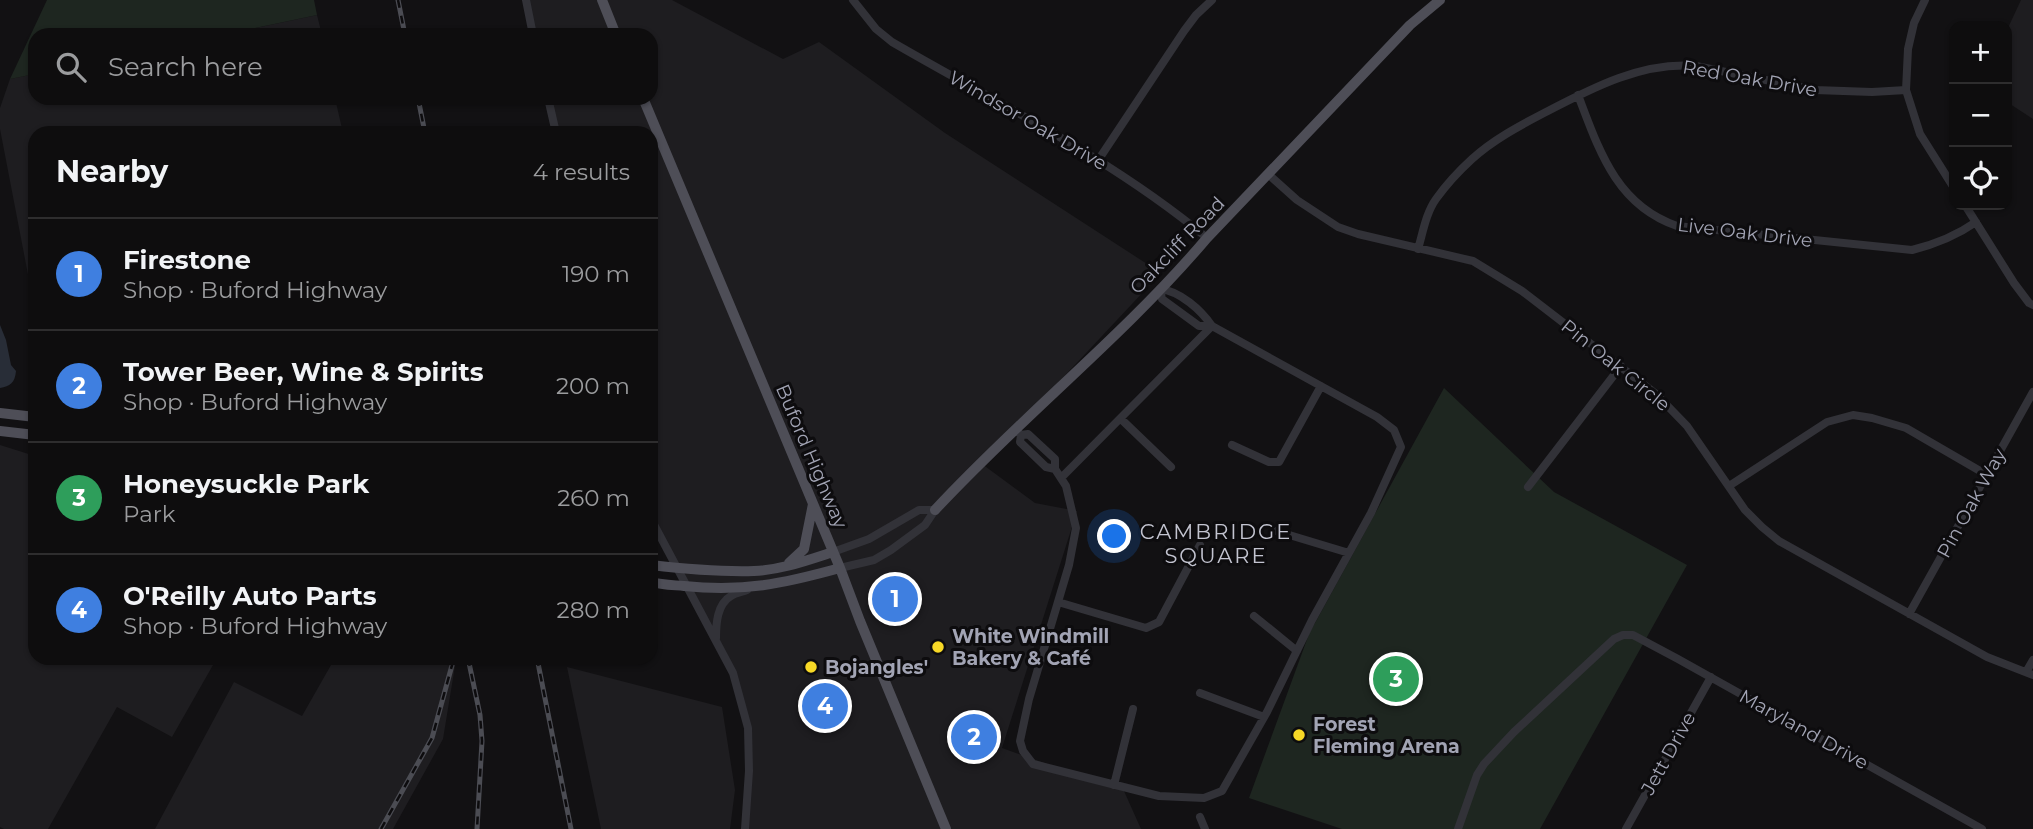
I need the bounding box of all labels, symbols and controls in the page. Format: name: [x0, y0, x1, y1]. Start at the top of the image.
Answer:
map controls: [1949, 21, 2012, 210]
button: +: [1949, 21, 2012, 84]
search box: [28, 28, 658, 105]
icon: search: [52, 48, 90, 86]
text: Search here: [108, 51, 263, 83]
street label: Red Oak Drive: [1681, 55, 1819, 102]
street label: Windsor Oak Drive: [945, 66, 1111, 175]
button: −: [1949, 84, 2012, 147]
button: locate: [1949, 147, 2012, 210]
text: Nearby: [56, 153, 168, 190]
text: 4 results: [533, 158, 630, 186]
street label: Oakcliff Road: [1125, 192, 1230, 299]
street label: Live Oak Drive: [1676, 213, 1814, 252]
text: Firestone: [123, 244, 251, 276]
text: 1: [74, 260, 84, 288]
text: 190 m: [562, 260, 630, 288]
text: Shop · Buford Highway: [123, 276, 387, 304]
street label: Pin Oak Circle: [1557, 315, 1675, 416]
text: Tower Beer, Wine & Spirits: [123, 356, 484, 388]
text: 2: [72, 372, 86, 400]
text: 200 m: [556, 372, 630, 400]
street label: Buford Highway: [771, 381, 853, 532]
text: Shop · Buford Highway: [123, 388, 387, 416]
street label: Pin Oak Way: [1932, 444, 2011, 562]
text: Honeysuckle Park: [123, 468, 369, 500]
text: 3: [72, 484, 86, 512]
text: 260 m: [557, 484, 630, 512]
text: Park: [123, 500, 176, 528]
your location: [1097, 519, 1131, 553]
district label: CAMBRIDGE SQUARE: [1140, 519, 1292, 568]
pin: 1: [872, 573, 918, 625]
text: O'Reilly Auto Parts: [123, 580, 377, 612]
text: 4: [71, 596, 87, 624]
text: 280 m: [557, 596, 630, 624]
text: Shop · Buford Highway: [123, 612, 387, 640]
place label: White Windmill Bakery & Café: [952, 625, 1109, 670]
marker: White Windmill Bakery & Café: [930, 639, 946, 655]
pin: 3: [1373, 653, 1419, 705]
place label: Bojangles': [825, 656, 928, 679]
marker: Bojangles': [803, 659, 819, 675]
pin: 4: [802, 680, 848, 732]
street label: Maryland Drive: [1735, 684, 1872, 774]
street label: Jett Drive: [1636, 708, 1701, 799]
pin: 2: [951, 711, 997, 763]
place label: Forest Fleming Arena: [1313, 713, 1460, 758]
marker: Forest Fleming Arena: [1291, 727, 1307, 743]

